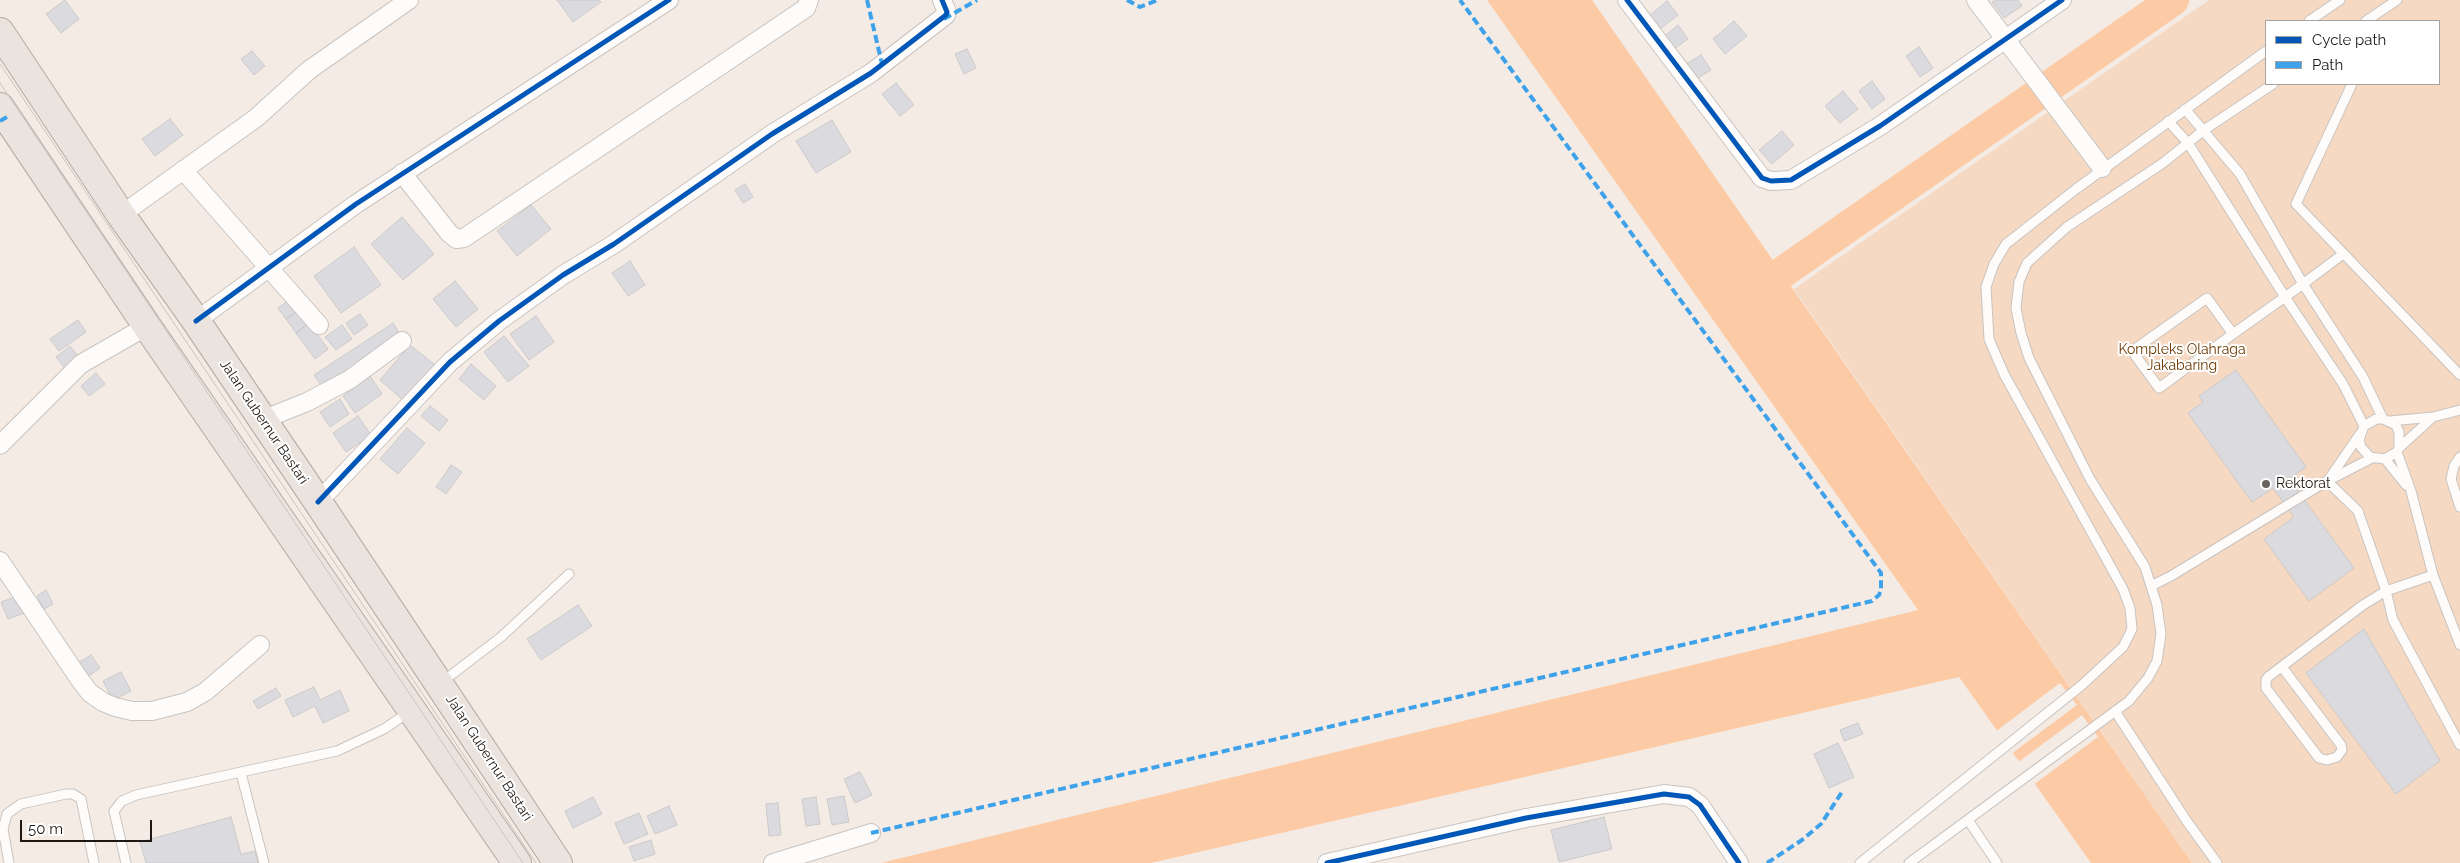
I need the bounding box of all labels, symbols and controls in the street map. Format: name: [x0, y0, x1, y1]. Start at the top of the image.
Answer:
legend: [2265, 20, 2440, 85]
text: Cycle path: [2312, 31, 2386, 49]
text: Path: [2312, 56, 2343, 74]
park label: Kompleks Olahraga Jakabaring: [2118, 342, 2246, 374]
street label: Jalan Gubernur Bastari: [216, 357, 312, 487]
place label: Rektorat: [2276, 476, 2331, 492]
marker: Rektorat: [2260, 478, 2272, 490]
street label: Jalan Gubernur Bastari: [442, 692, 536, 824]
scale bar: [22, 810, 155, 842]
text: 50 m: [28, 820, 63, 838]

